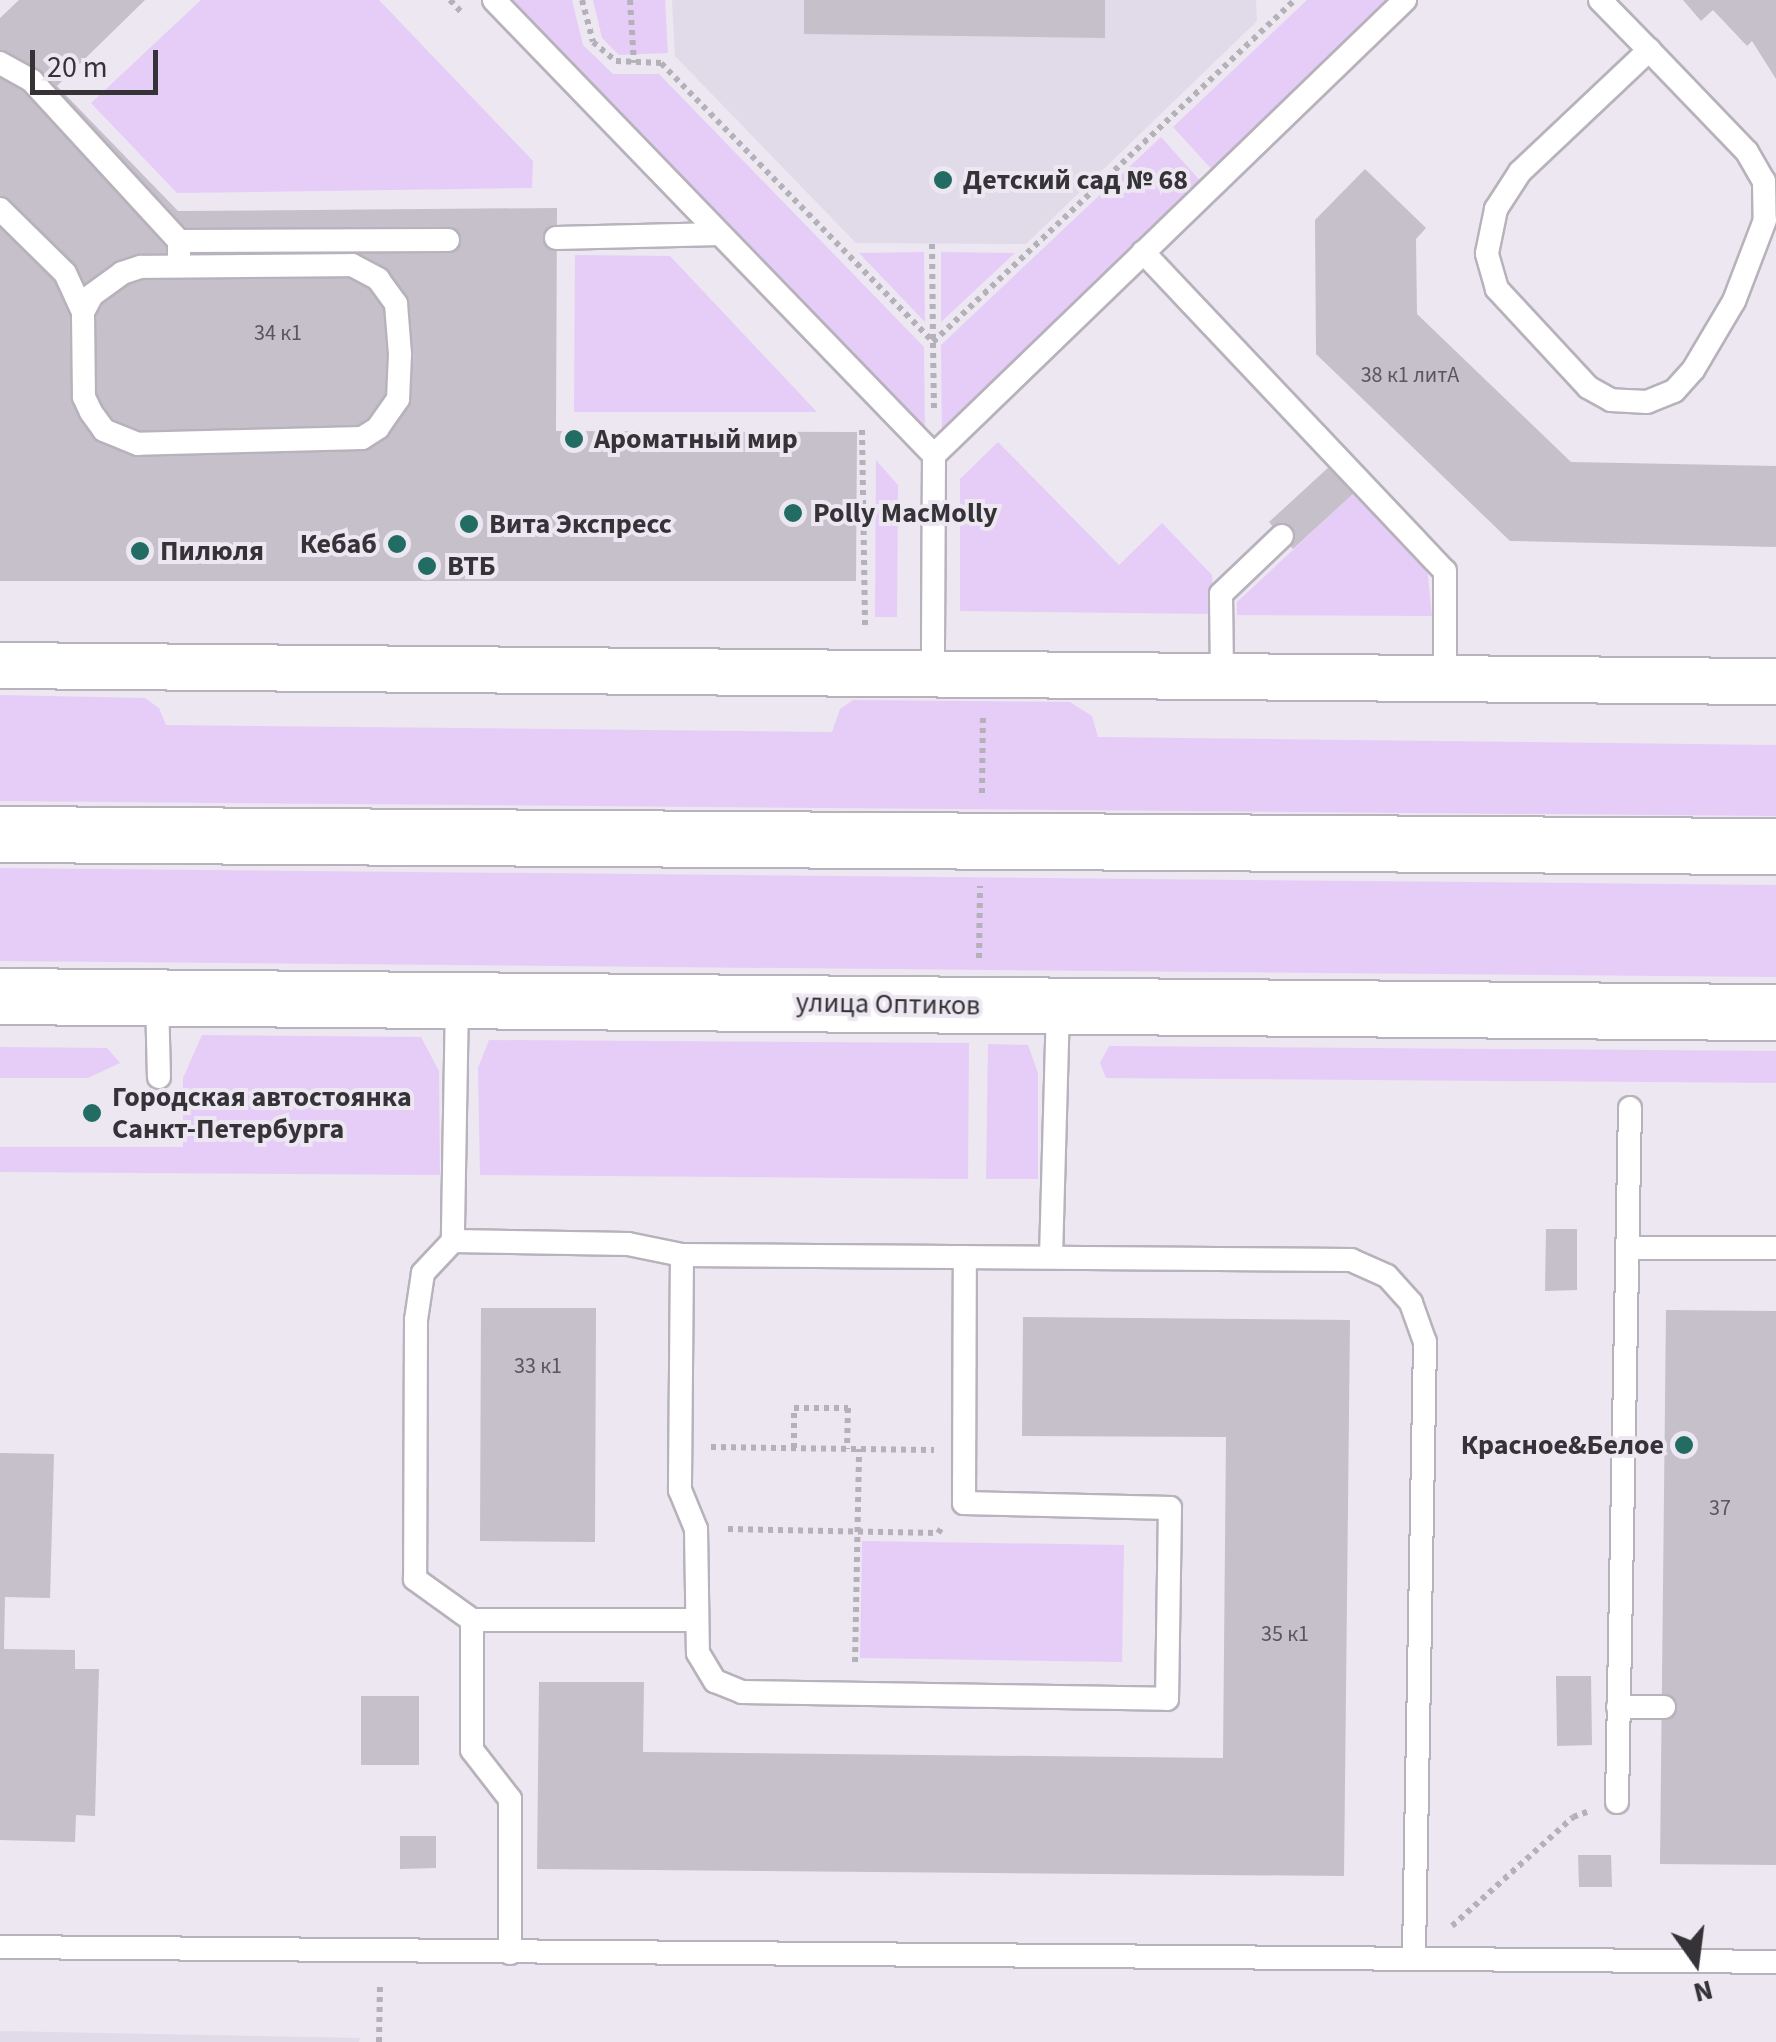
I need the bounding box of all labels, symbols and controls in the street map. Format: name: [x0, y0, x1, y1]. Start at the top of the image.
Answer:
scale bar: [35, 30, 162, 92]
text: 20 m: [47, 46, 108, 89]
place label: Детский сад № 68: [963, 163, 1188, 197]
marker: Детский сад № 68: [932, 169, 954, 191]
house number: 34 к1: [254, 321, 302, 347]
house number: 38 к1 литА: [1361, 363, 1459, 389]
place label: Ароматный мир: [594, 422, 798, 456]
marker: Ароматный мир: [563, 428, 585, 450]
place label: Polly MacMolly: [813, 496, 998, 530]
marker: Polly MacMolly: [782, 502, 804, 524]
place label: Вита Экспресс: [489, 507, 672, 541]
marker: Вита Экспресс: [458, 513, 480, 535]
place label: Кебаб: [300, 527, 377, 561]
marker: Кебаб: [386, 533, 408, 555]
place label: Пилюля: [160, 534, 264, 568]
marker: Пилюля: [129, 540, 151, 562]
place label: ВТБ: [447, 549, 496, 583]
marker: ВТБ: [416, 555, 438, 577]
street label: улица Оптиков: [795, 986, 981, 1022]
place label: Городская автостоянка Санкт-Петербурга: [112, 1080, 412, 1146]
marker: Городская автостоянка Санкт-Петербурга: [81, 1102, 103, 1124]
house number: 33 к1: [514, 1354, 562, 1380]
place label: Красное&Белое: [1461, 1428, 1664, 1462]
marker: Красное&Белое: [1673, 1434, 1695, 1456]
house number: 37: [1709, 1496, 1731, 1522]
house number: 35 к1: [1261, 1622, 1309, 1648]
north arrow: [1646, 1912, 1746, 2012]
text: N: [1689, 1969, 1717, 2013]

